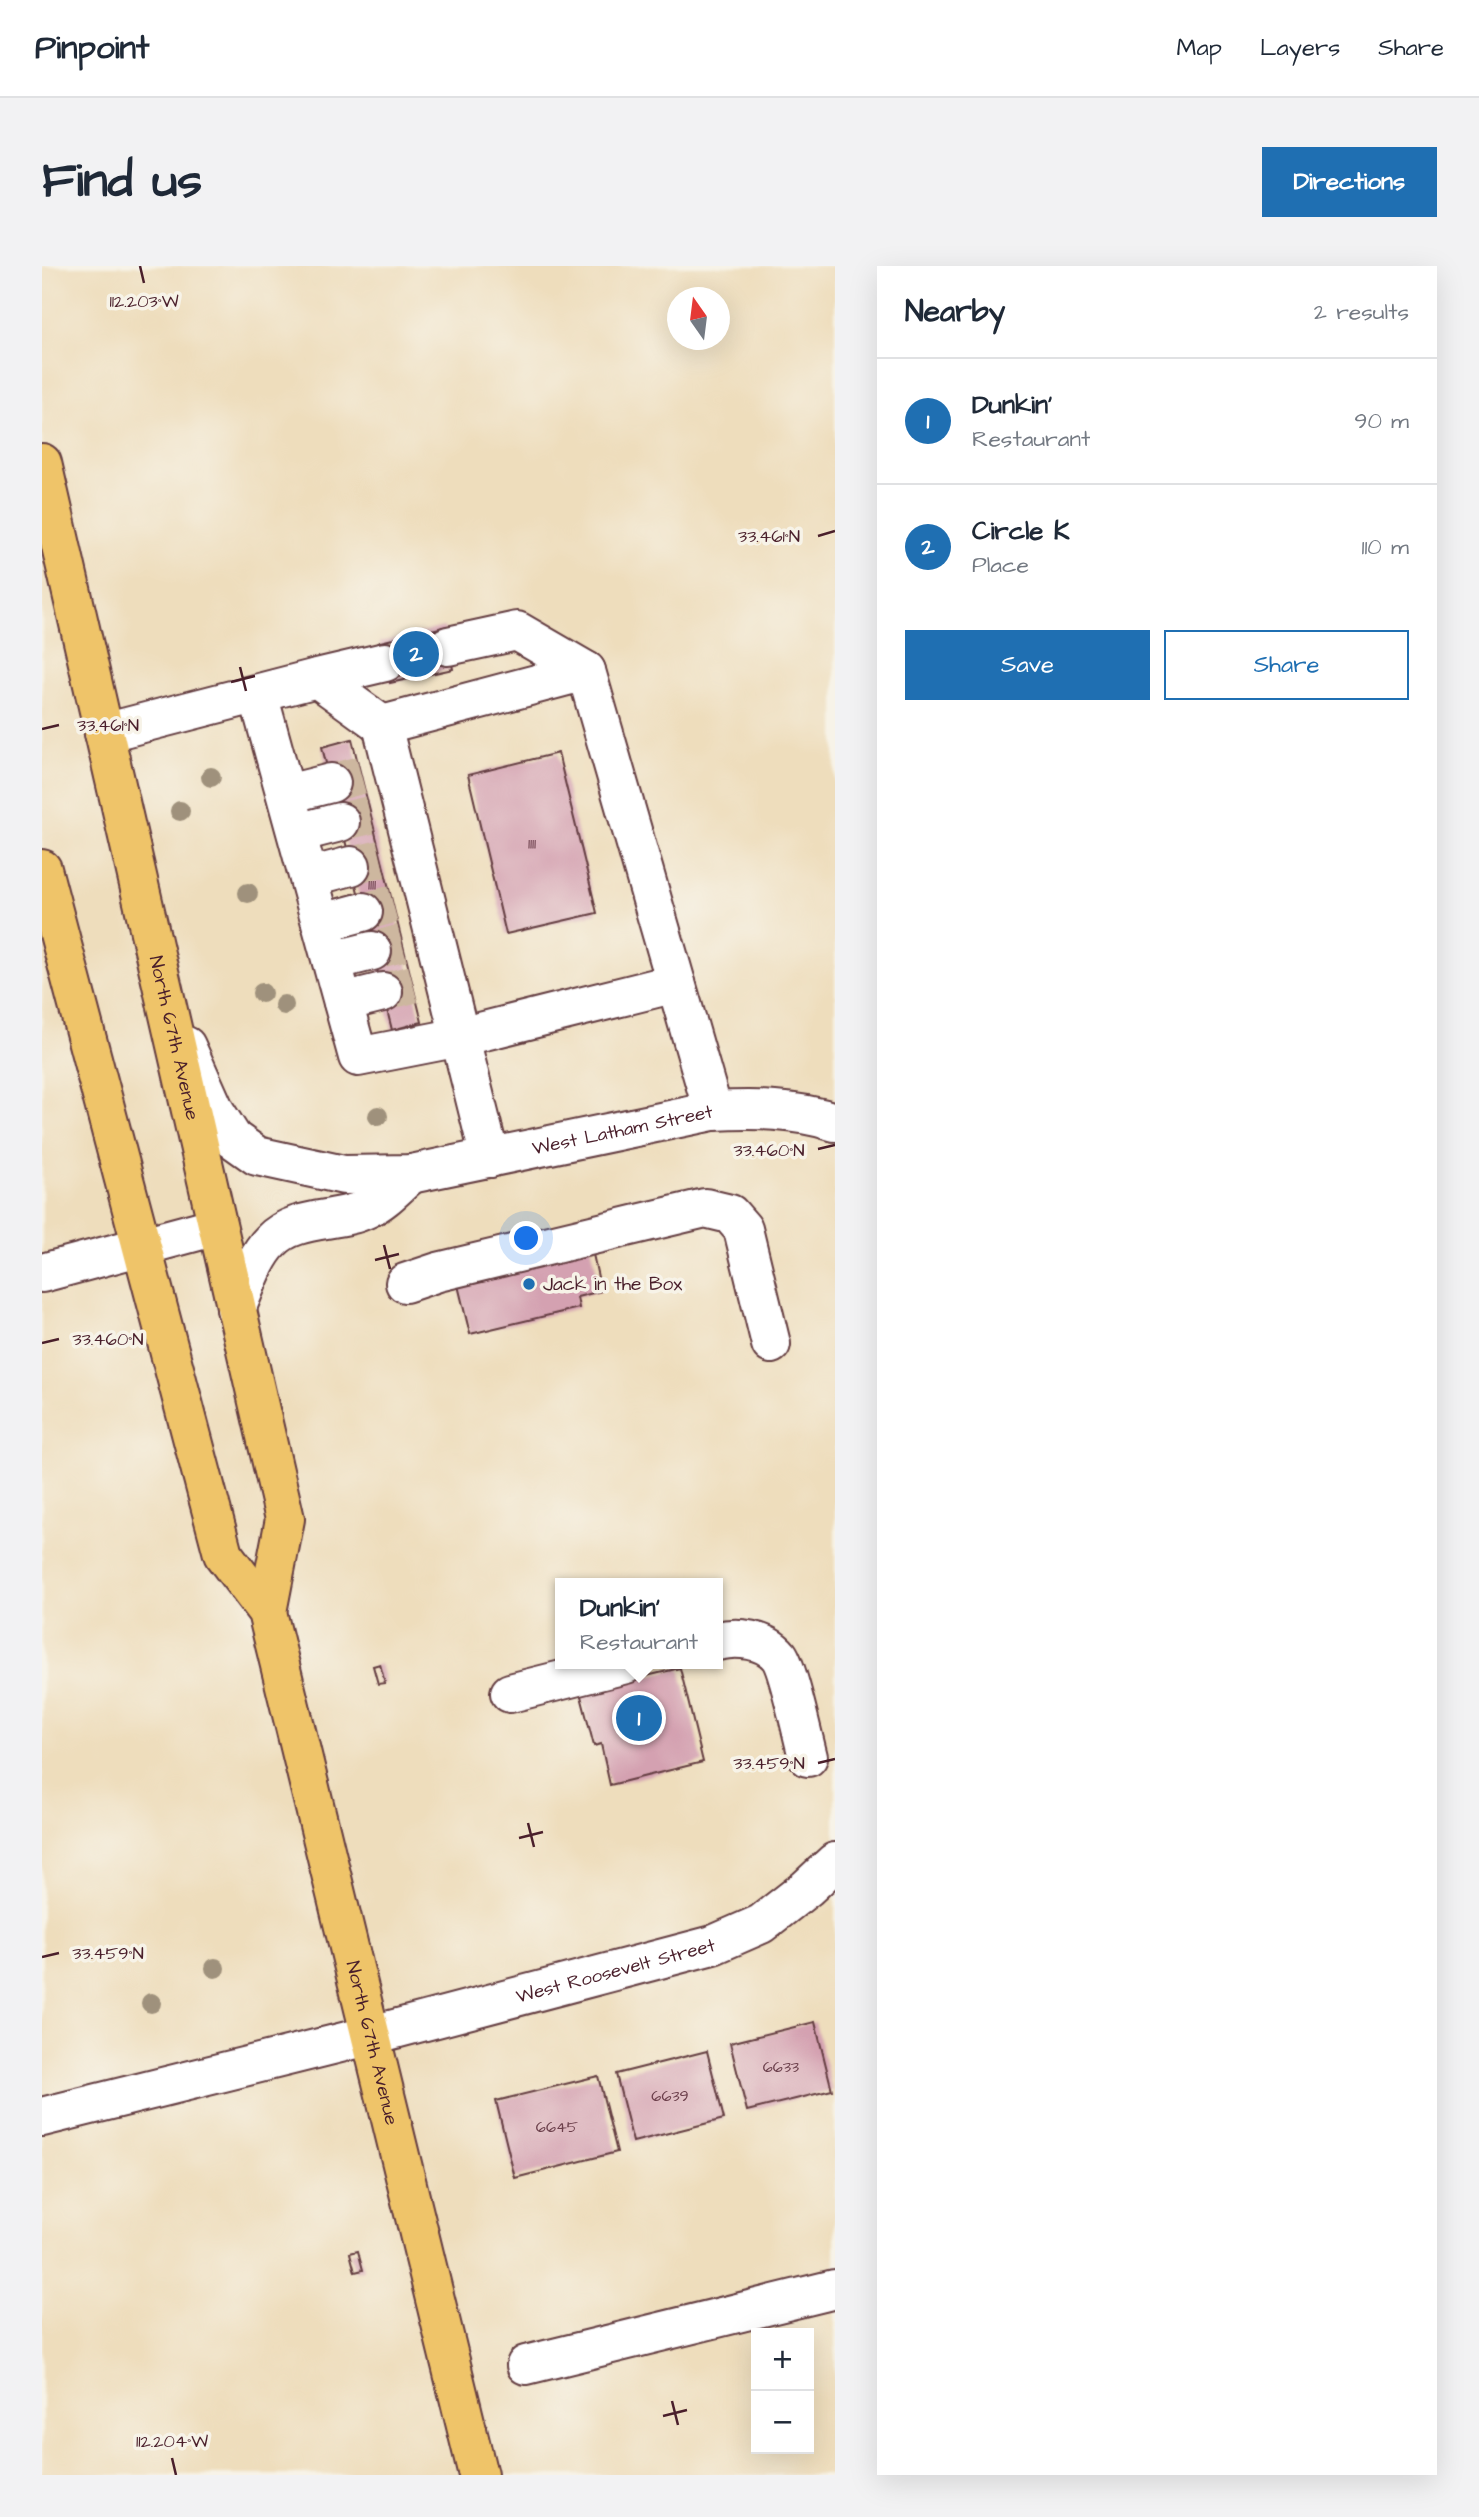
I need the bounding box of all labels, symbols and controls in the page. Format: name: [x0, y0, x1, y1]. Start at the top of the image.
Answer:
text: Pinpoint: [35, 25, 149, 71]
text: Map: [1177, 31, 1222, 65]
text: Layers: [1260, 31, 1340, 65]
text: Share: [1378, 31, 1444, 65]
button: Directions: [1262, 147, 1437, 217]
text: Find us: [42, 148, 202, 216]
north arrow: [667, 287, 730, 350]
text: 112.203°W: [109, 289, 179, 314]
text: Nearby: [905, 291, 1005, 333]
text: 2 results: [1314, 296, 1409, 328]
text: Dunkin': [972, 387, 1052, 423]
text: 1: [927, 405, 929, 437]
text: 90 m: [1354, 405, 1409, 437]
text: Restaurant: [972, 423, 1090, 455]
text: Circle K: [972, 513, 1069, 549]
text: 33.461°N: [738, 524, 800, 549]
text: 2: [921, 531, 935, 563]
text: 110 m: [1361, 531, 1409, 563]
text: Place: [972, 549, 1029, 581]
pin: 2: [393, 628, 439, 680]
button: Save: [905, 630, 1150, 700]
button: Share: [1164, 630, 1409, 700]
text: 33.461°N: [77, 713, 139, 738]
house number: 1111: [528, 833, 536, 855]
house number: 1111: [368, 874, 376, 896]
street label: North 67th Avenue: [142, 953, 206, 1123]
street label: West Latham Street: [530, 1098, 715, 1162]
text: 33.460°N: [734, 1138, 804, 1163]
your location: [509, 1221, 543, 1255]
place label: Jack in the Box: [543, 1271, 682, 1298]
marker: Jack in the Box: [521, 1276, 537, 1292]
text: 33.460°N: [73, 1327, 143, 1352]
popup: [555, 1578, 723, 1669]
text: Dunkin': [580, 1590, 660, 1626]
text: Restaurant: [580, 1626, 698, 1658]
pin: 1: [616, 1692, 662, 1744]
text: 33.459°N: [733, 1751, 805, 1776]
street label: West Roosevelt Street: [513, 1931, 718, 2010]
text: 33.459°N: [72, 1941, 144, 1966]
street label: North 67th Avenue: [339, 1958, 405, 2128]
house number: 6633: [763, 2056, 799, 2078]
house number: 6639: [651, 2085, 689, 2107]
house number: 6645: [536, 2116, 579, 2138]
map controls: [751, 2328, 814, 2454]
button: +: [751, 2328, 814, 2391]
button: −: [751, 2391, 814, 2454]
text: 112.204°W: [136, 2429, 208, 2454]

